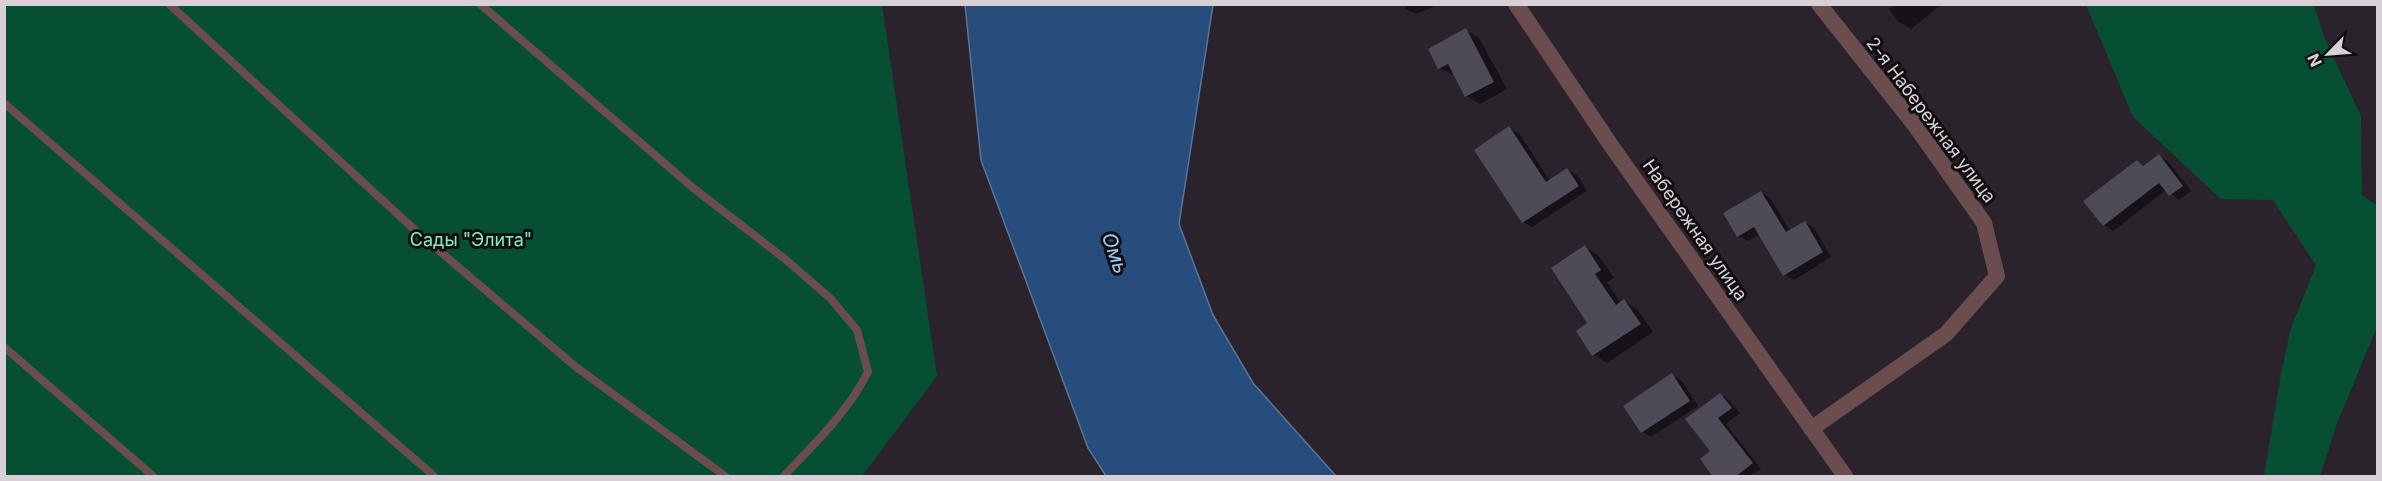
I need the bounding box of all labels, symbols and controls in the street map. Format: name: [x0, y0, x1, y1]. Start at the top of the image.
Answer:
north arrow: [2298, 24, 2358, 84]
street label: 2-я Набережная улица: [1862, 33, 2000, 207]
text: N: [2303, 51, 2326, 70]
street label: Набережная улица: [1639, 155, 1752, 304]
park label: Сады "Элита": [410, 229, 532, 250]
water label: Омь: [1097, 229, 1133, 277]

